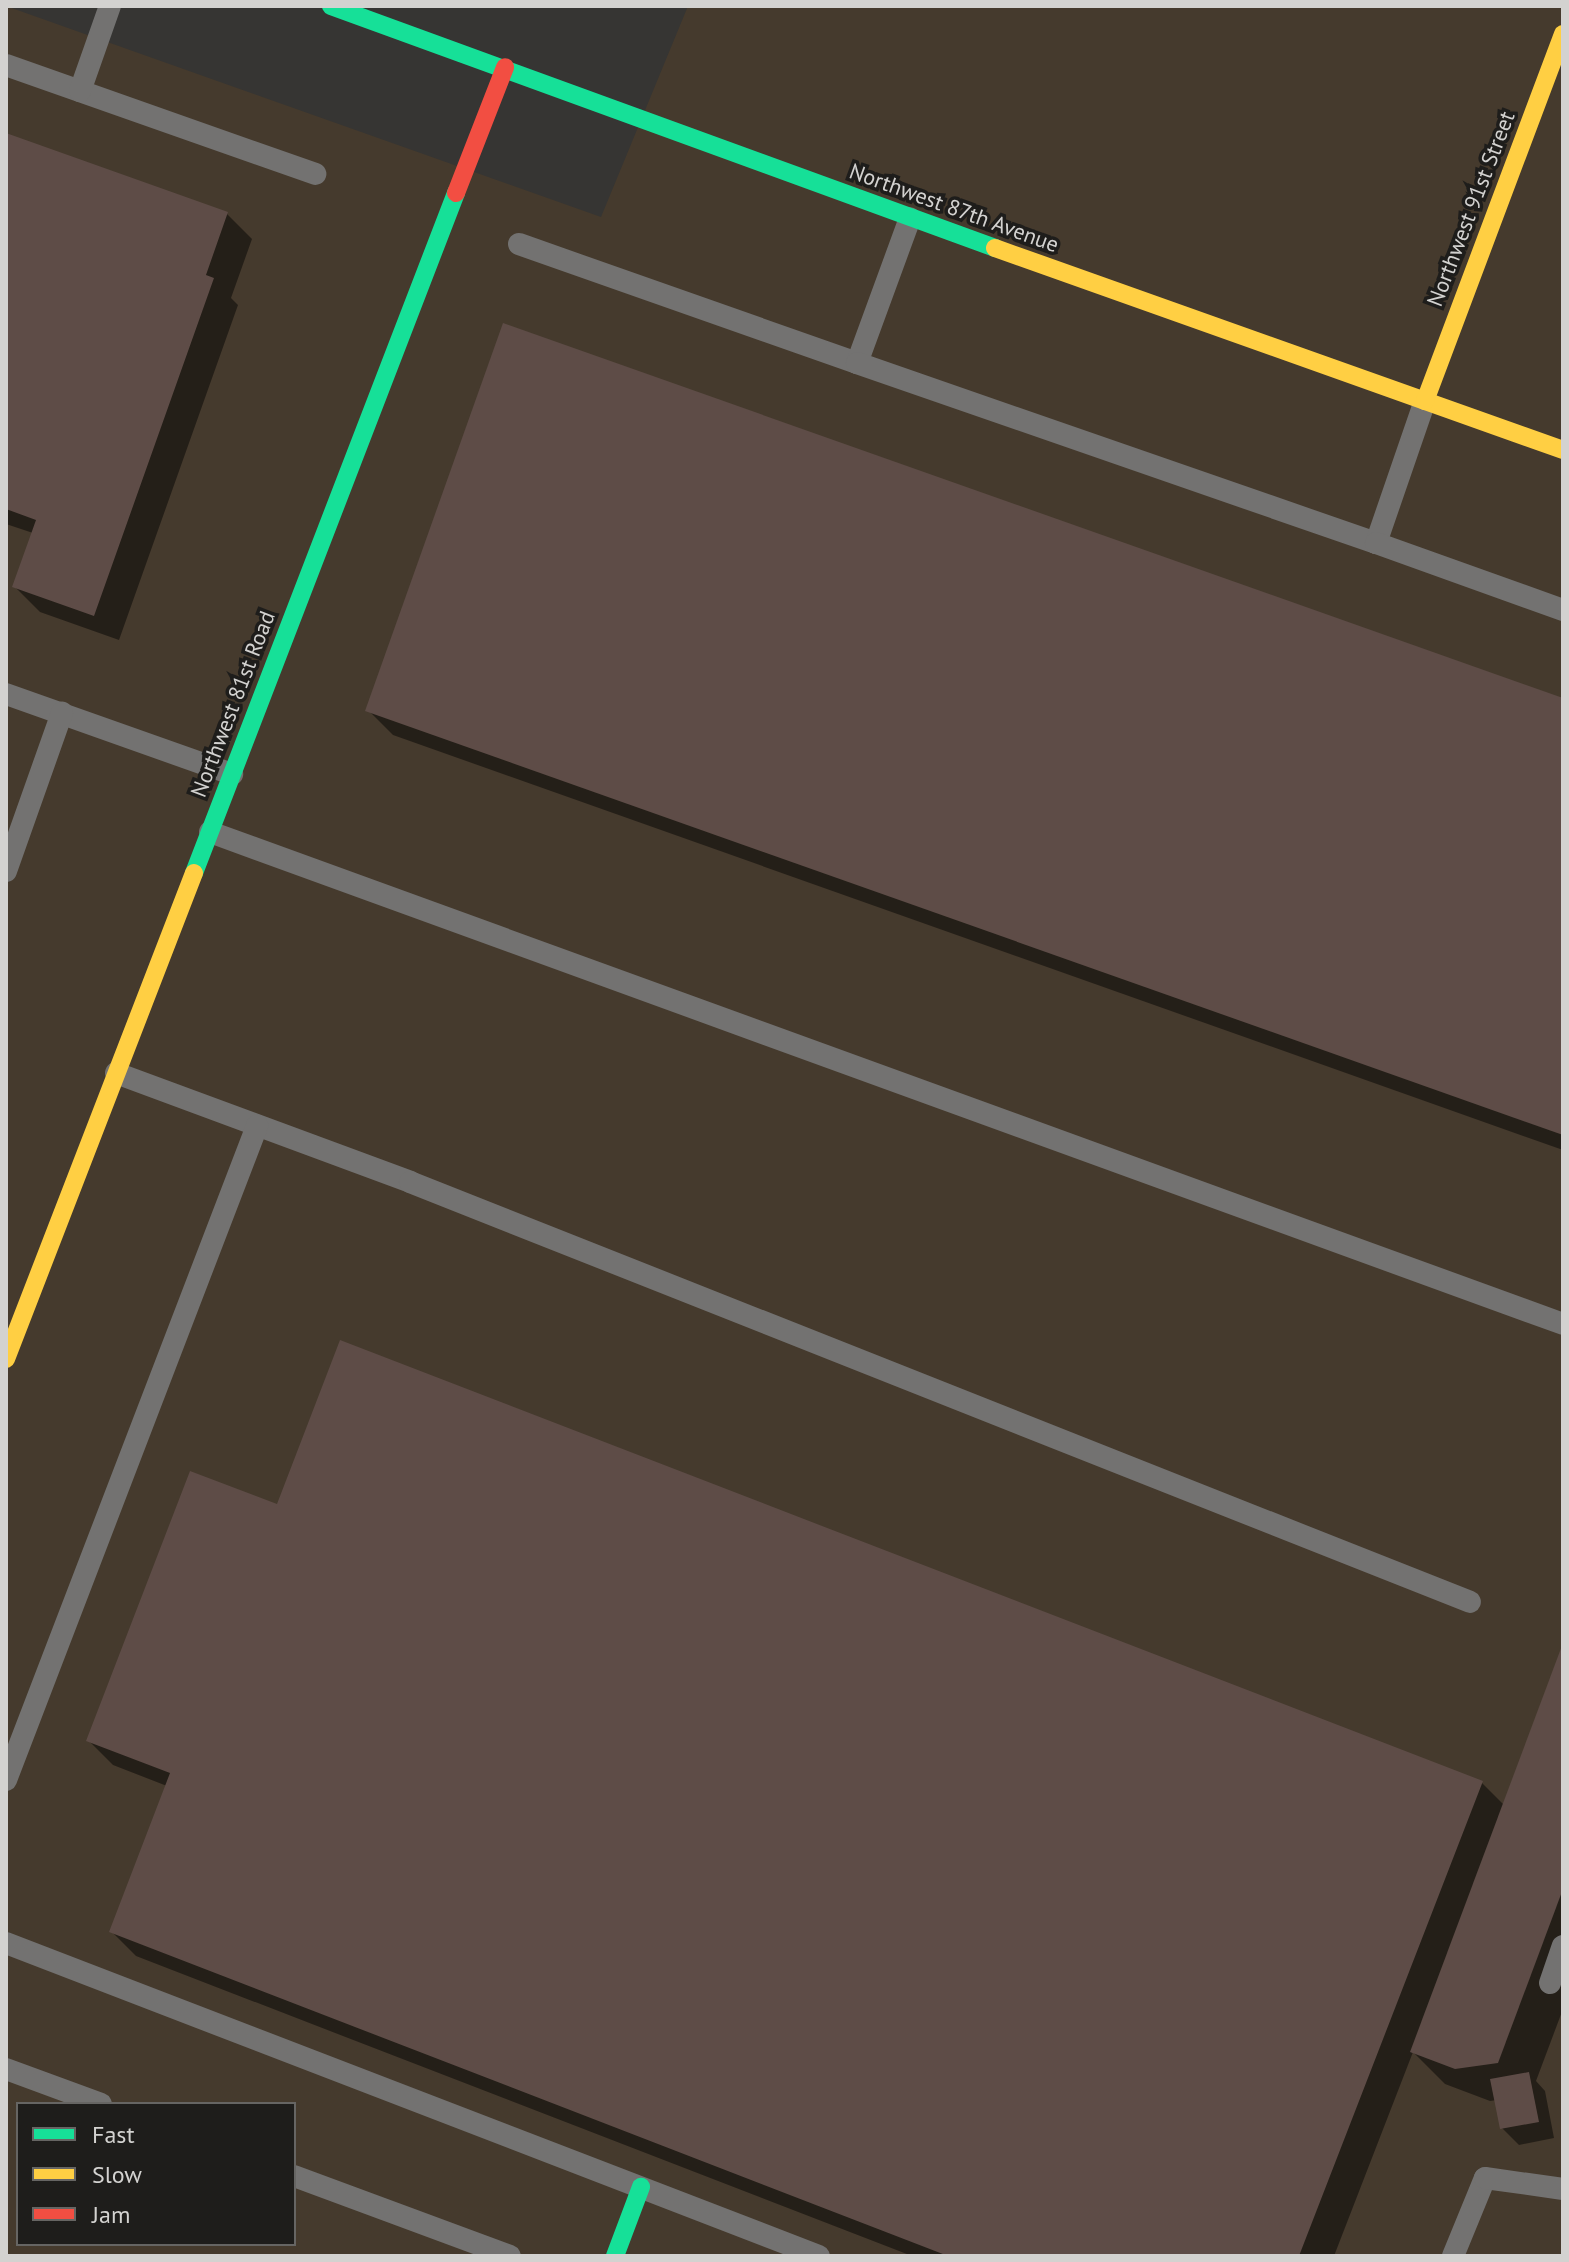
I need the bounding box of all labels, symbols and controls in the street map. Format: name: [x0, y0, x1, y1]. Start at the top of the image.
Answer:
street label: Northwest 91st Street: [1422, 108, 1520, 310]
street label: Northwest 87th Avenue: [845, 158, 1063, 258]
street label: Northwest 81st Road: [185, 607, 281, 801]
legend: [16, 2102, 296, 2246]
text: Fast: [92, 2119, 135, 2150]
text: Slow: [92, 2159, 142, 2190]
text: Jam: [92, 2199, 130, 2230]

